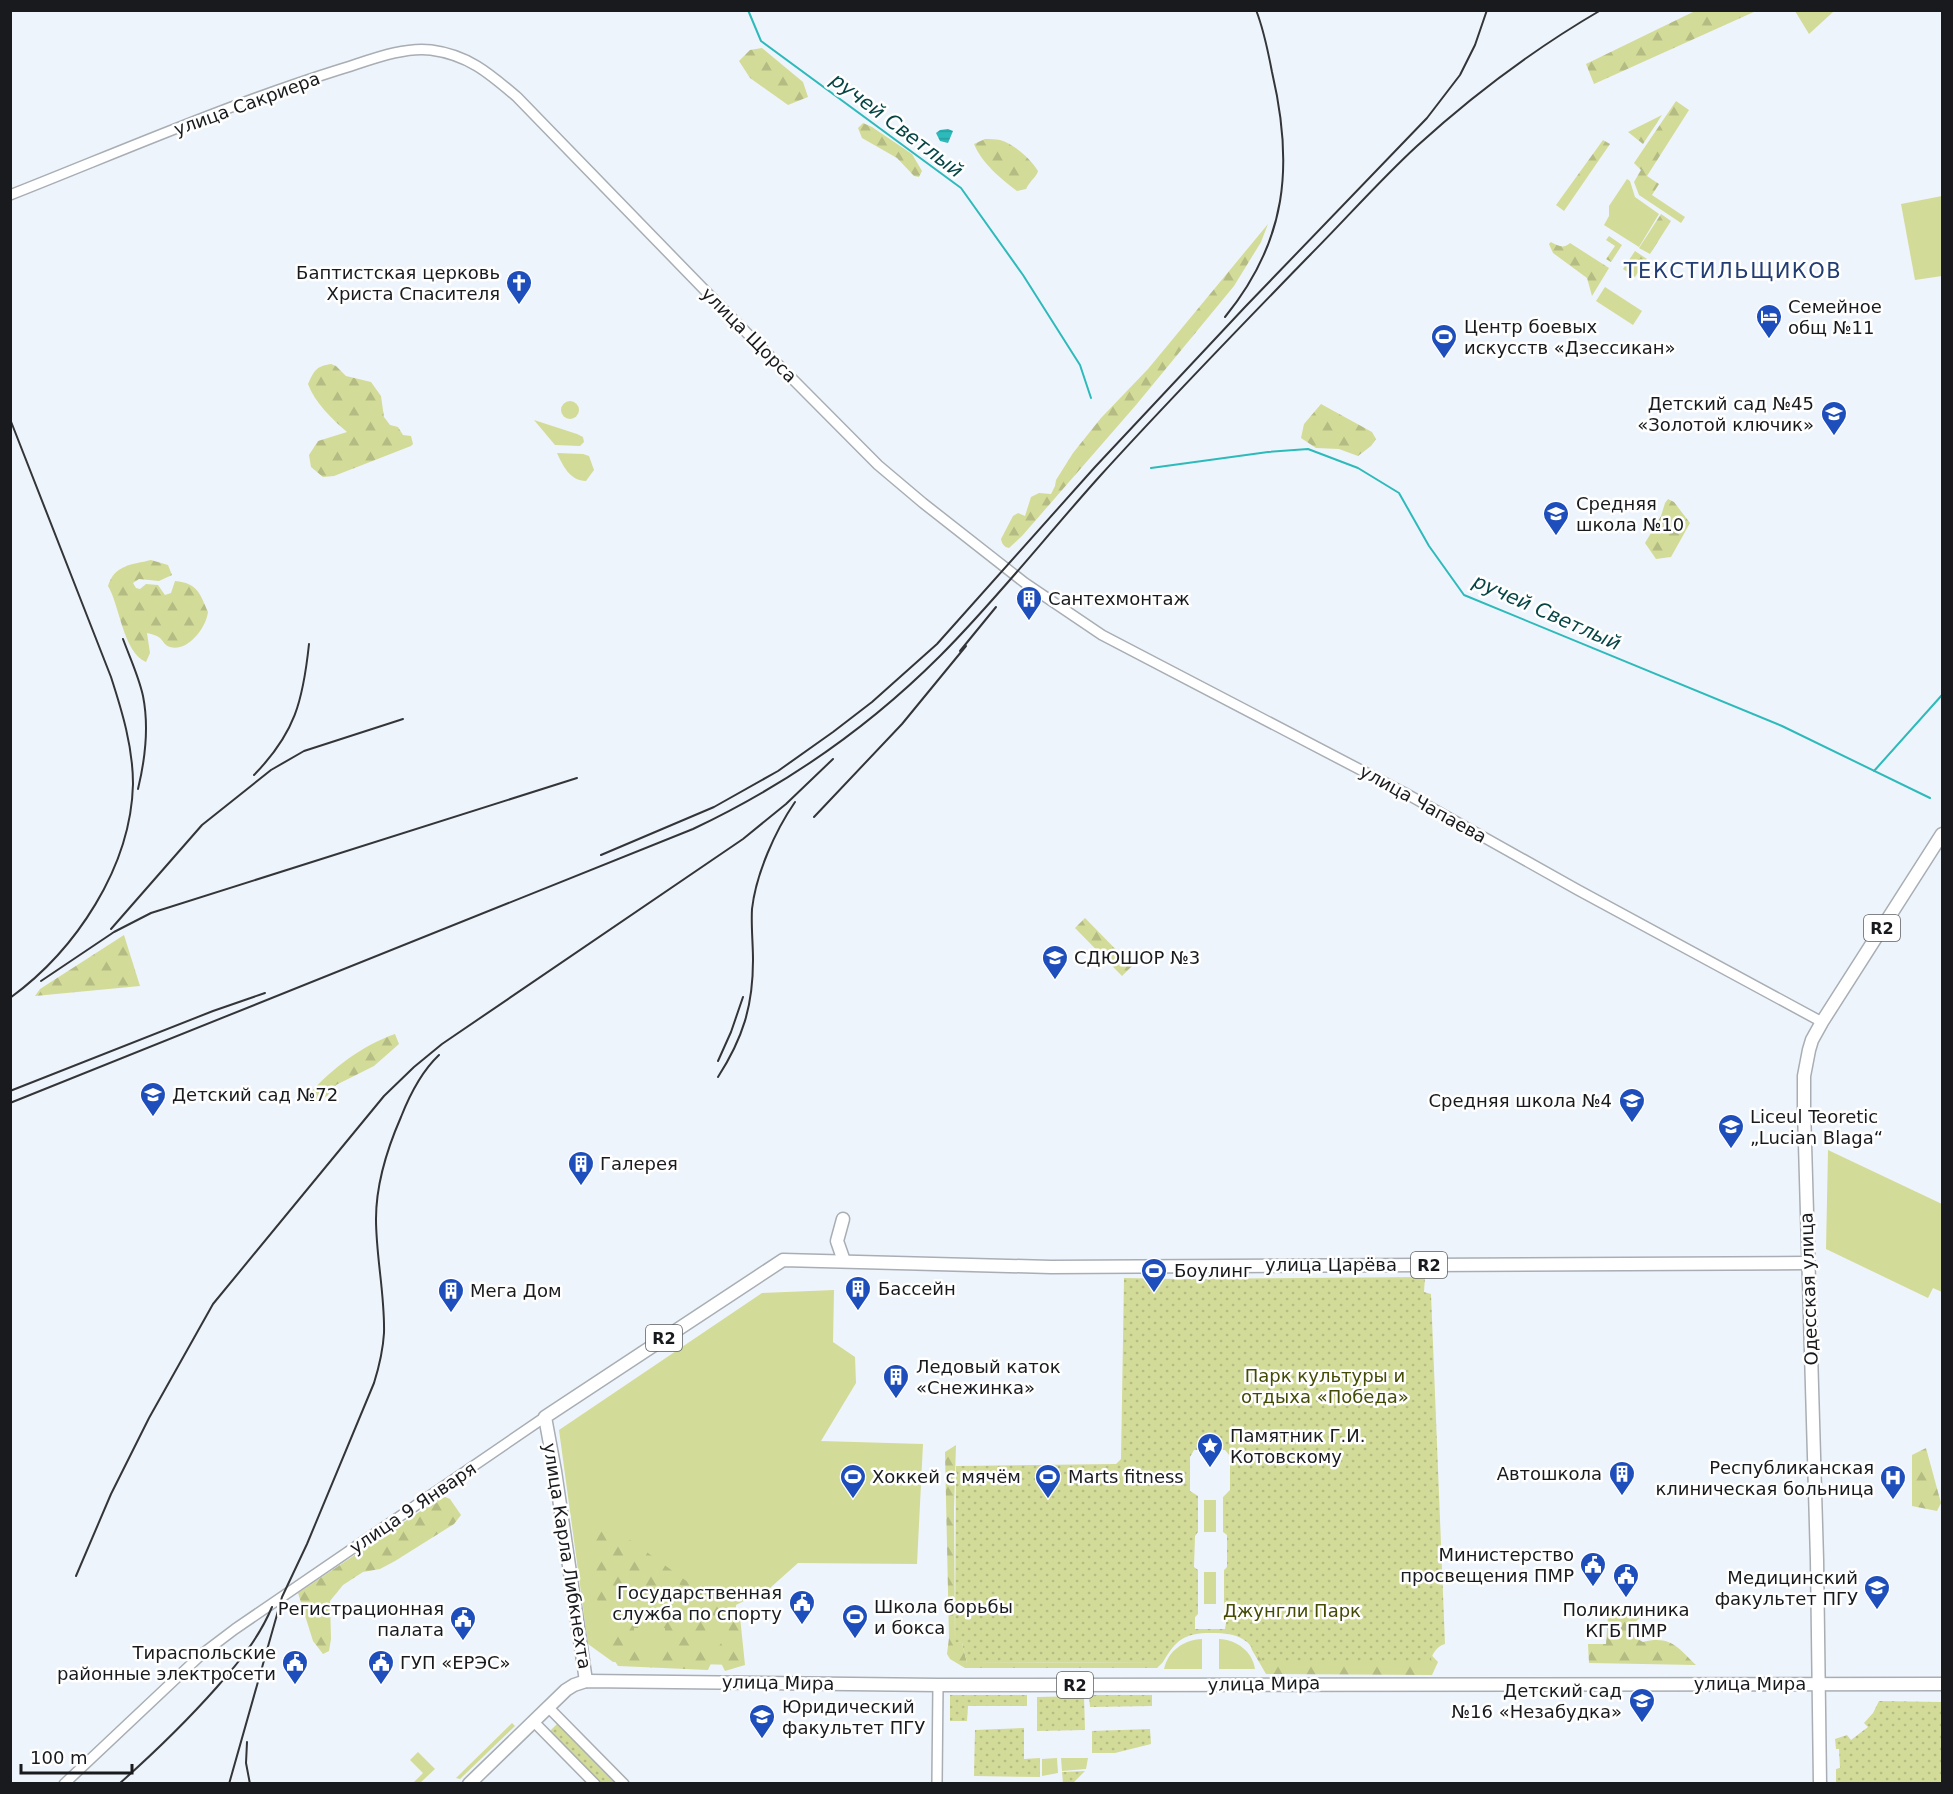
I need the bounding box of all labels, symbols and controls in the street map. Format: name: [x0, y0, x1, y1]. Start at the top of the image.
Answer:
street label: улица Сакриера: [171, 67, 323, 140]
water label: ручей Светлый: [825, 67, 968, 183]
district label: ТЕКСТИЛЬЩИКОВ: [1623, 259, 1842, 283]
place label: Баптистская церковь Христа Спасителя: [296, 262, 500, 304]
church icon: Баптистская церковь Христа Спасителя: [504, 268, 534, 306]
street label: улица Щорса: [697, 283, 801, 387]
place label: Семейное общ №11: [1788, 296, 1882, 338]
hotel icon: Семейное общ №11: [1754, 302, 1784, 340]
place label: Центр боевых искусств «Дзессикан»: [1464, 316, 1676, 358]
sports icon: Центр боевых искусств «Дзессикан»: [1429, 322, 1459, 360]
place label: Детский сад №45 «Золотой ключик»: [1637, 393, 1814, 435]
school or university icon: Детский сад №45 «Золотой ключик»: [1819, 399, 1849, 437]
place label: Средняя школа №10: [1576, 493, 1684, 535]
school or university icon: Средняя школа №10: [1541, 499, 1571, 537]
water label: ручей Светлый: [1468, 568, 1625, 655]
building icon: Сантехмонтаж: [1014, 584, 1044, 622]
place label: Сантехмонтаж: [1048, 588, 1190, 609]
street label: улица Чапаева: [1356, 760, 1490, 847]
road number: R2: [1864, 915, 1900, 941]
school or university icon: СДЮШОР №3: [1040, 943, 1070, 981]
place label: СДЮШОР №3: [1074, 947, 1200, 968]
school or university icon: Детский сад №72: [138, 1080, 168, 1118]
place label: Детский сад №72: [172, 1084, 338, 1105]
school or university icon: Средняя школа №4: [1617, 1086, 1647, 1124]
place label: Средняя школа №4: [1429, 1090, 1612, 1111]
place label: Liceul Teoretic „Lucian Blaga“: [1750, 1106, 1883, 1148]
school or university icon: Liceul Teoretic „Lucian Blaga“: [1716, 1112, 1746, 1150]
building icon: Галерея: [566, 1149, 596, 1187]
place label: Галерея: [600, 1153, 678, 1174]
street label: Одесская улица: [1795, 1212, 1822, 1366]
road number: R2: [1411, 1252, 1447, 1278]
street label: улица Царёва: [1265, 1254, 1397, 1275]
sports icon: Боулинг: [1139, 1256, 1169, 1294]
place label: Боулинг: [1174, 1260, 1252, 1281]
building icon: Бассейн: [843, 1274, 873, 1312]
building icon: Мега Дом: [436, 1276, 466, 1314]
place label: Бассейн: [878, 1278, 956, 1299]
place label: Мега Дом: [470, 1280, 561, 1301]
road number: R2: [646, 1325, 682, 1351]
place label: Ледовый каток «Снежинка»: [916, 1356, 1061, 1398]
building icon: Ледовый каток «Снежинка»: [881, 1362, 911, 1400]
park label: Парк культуры и отдыха «Победа»: [1241, 1365, 1409, 1407]
place label: Памятник Г.И. Котовскому: [1230, 1425, 1365, 1467]
place icon: Памятник Г.И. Котовскому: [1195, 1431, 1225, 1469]
street label: улица Карла Либкнехта: [539, 1441, 596, 1670]
street label: улица 9 Января: [345, 1457, 480, 1558]
place label: Республиканская клиническая больница: [1655, 1457, 1874, 1499]
building icon: Автошкола: [1607, 1459, 1637, 1497]
sports icon: Хоккей с мячём: [838, 1462, 868, 1500]
sports icon: Marts fitness: [1033, 1462, 1063, 1500]
place label: Автошкола: [1497, 1463, 1602, 1484]
hospital icon: Республиканская клиническая больница: [1878, 1463, 1908, 1501]
place label: Хоккей с мячём: [872, 1466, 1021, 1487]
place label: Marts fitness: [1068, 1466, 1184, 1487]
place label: Министерство просвещения ПМР: [1400, 1544, 1574, 1586]
public building icon: Министерство просвещения ПМР: [1578, 1550, 1608, 1588]
public building icon: Поликлиника КГБ ПМР: [1611, 1561, 1641, 1599]
place label: Медицинский факультет ПГУ: [1715, 1567, 1858, 1609]
school or university icon: Медицинский факультет ПГУ: [1862, 1573, 1892, 1611]
place label: Государственная служба по спорту: [612, 1582, 782, 1624]
public building icon: Государственная служба по спорту: [787, 1588, 817, 1626]
place label: Школа борьбы и бокса: [874, 1596, 1013, 1638]
place label: Регистрационная палата: [278, 1598, 444, 1640]
place label: Поликлиника КГБ ПМР: [1562, 1599, 1690, 1641]
park label: Джунгли Парк: [1223, 1600, 1361, 1621]
sports icon: Школа борьбы и бокса: [840, 1602, 870, 1640]
public building icon: Регистрационная палата: [448, 1604, 478, 1642]
place label: Тираспольские районные электросети: [57, 1642, 276, 1684]
public building icon: Тираспольские районные электросети: [280, 1648, 310, 1686]
public building icon: ГУП «ЕРЭС»: [366, 1648, 396, 1686]
place label: ГУП «ЕРЭС»: [400, 1652, 511, 1673]
street label: улица Мира: [722, 1671, 834, 1694]
road number: R2: [1057, 1672, 1093, 1698]
street label: улица Мира: [1208, 1672, 1320, 1695]
street label: улица Мира: [1694, 1673, 1806, 1694]
place label: Детский сад №16 «Незабудка»: [1451, 1680, 1622, 1722]
school or university icon: Детский сад №16 «Незабудка»: [1627, 1686, 1657, 1724]
place label: Юридический факультет ПГУ: [782, 1696, 925, 1738]
school or university icon: Юридический факультет ПГУ: [747, 1702, 777, 1740]
scale bar: [21, 1737, 132, 1775]
text: 100 m: [30, 1747, 88, 1768]

